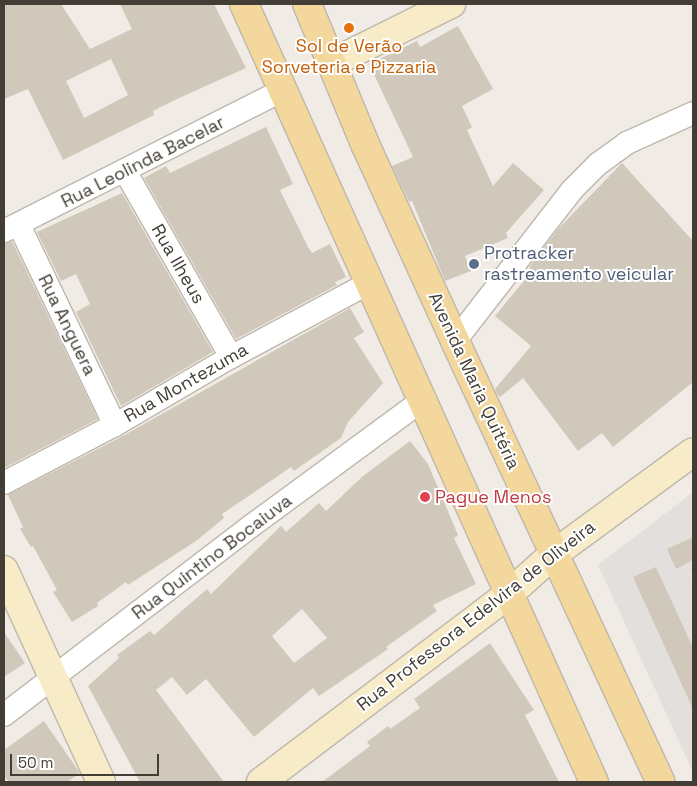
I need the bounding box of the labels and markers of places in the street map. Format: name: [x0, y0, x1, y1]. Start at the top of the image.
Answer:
marker: Sol de Verão Sorveteria e Pizzaria: [343, 22, 355, 34]
place label: Sol de Verão Sorveteria e Pizzaria: [262, 36, 436, 78]
place label: Protracker rastreamento veicular: [484, 243, 674, 286]
marker: Protracker rastreamento veicular: [468, 258, 480, 270]
place label: Pague Menos: [435, 486, 551, 508]
marker: Pague Menos: [419, 491, 431, 503]

